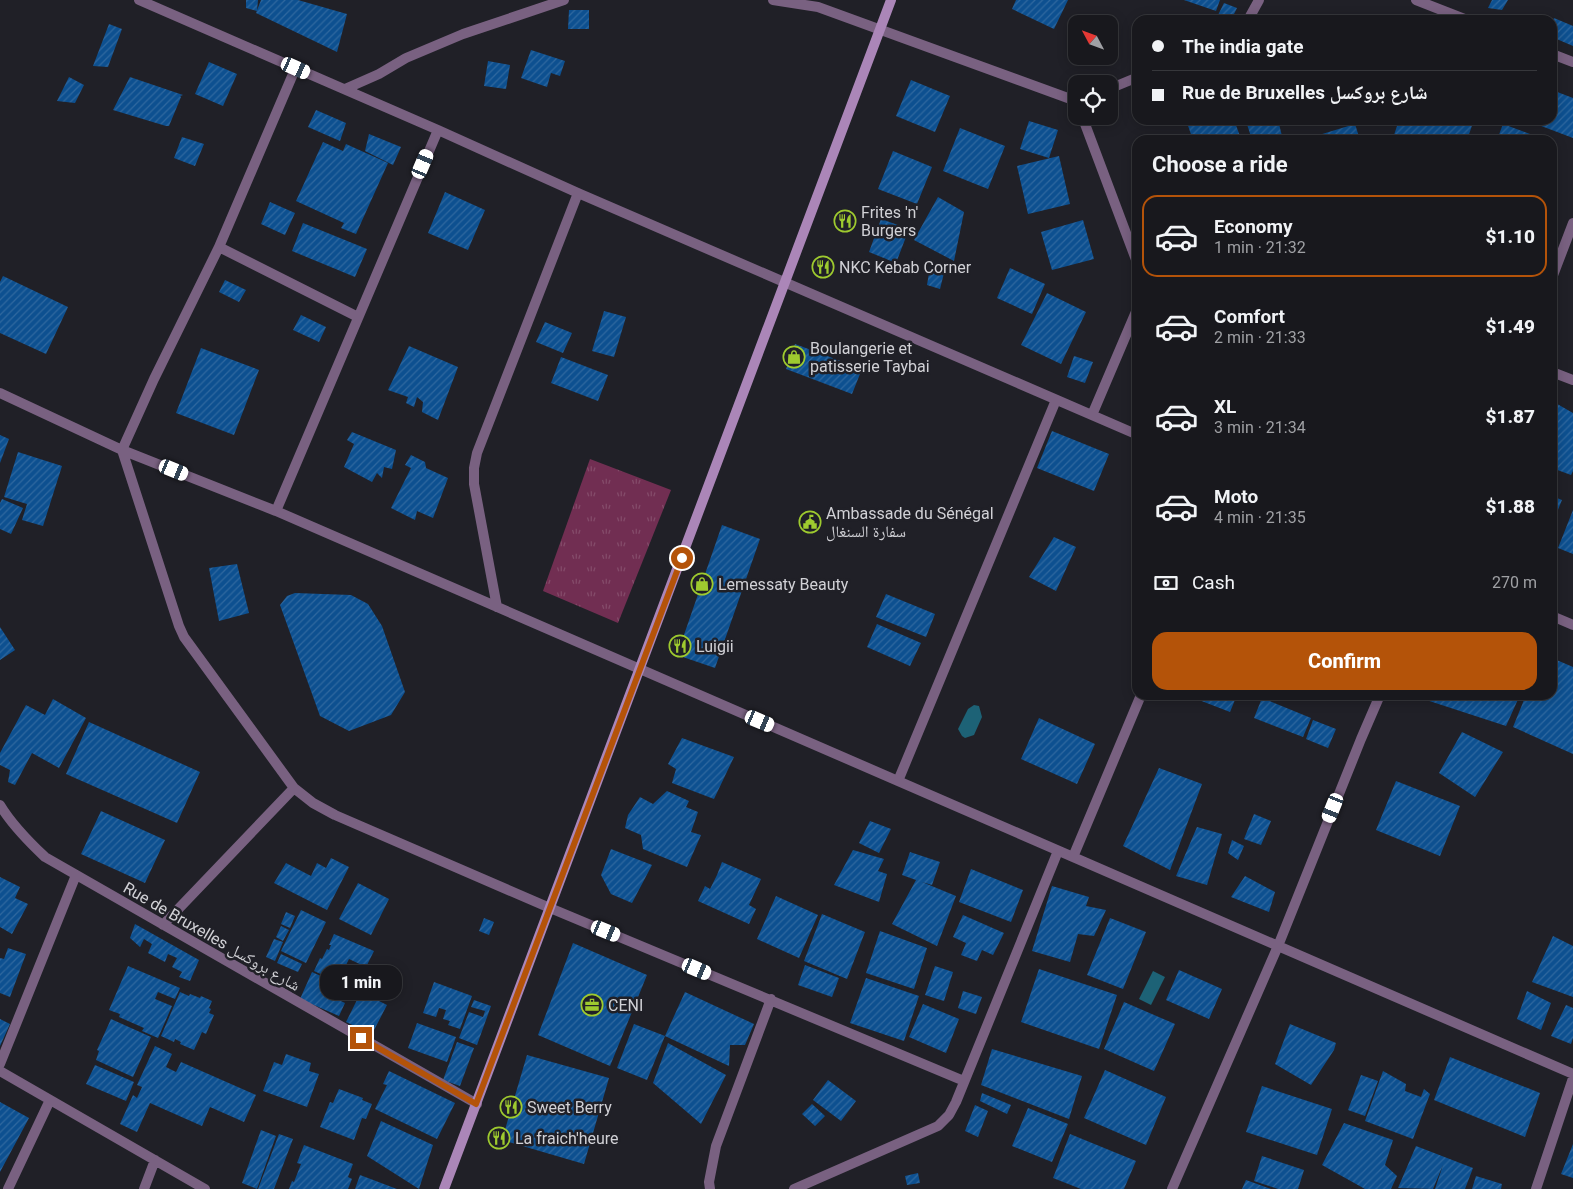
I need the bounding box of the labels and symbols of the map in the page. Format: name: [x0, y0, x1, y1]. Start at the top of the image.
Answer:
north arrow: [1068, 15, 1118, 65]
car: [279, 55, 312, 81]
car: [410, 147, 435, 181]
place label: Frites 'n' Burgers: [861, 203, 918, 240]
restaurant icon: Frites 'n' Burgers: [833, 209, 857, 233]
restaurant icon: NKC Kebab Corner: [811, 255, 835, 279]
place label: NKC Kebab Corner: [839, 258, 972, 277]
place label: Boulangerie et patisserie Taybai: [810, 339, 930, 376]
shop icon: Boulangerie et patisserie Taybai: [782, 345, 806, 369]
car: [157, 457, 190, 483]
place label: Ambassade du Sénégal سفارة السنغال: [826, 504, 994, 542]
public building icon: Ambassade du Sénégal سفارة السنغال: [798, 510, 822, 534]
route start: [671, 547, 693, 569]
shop icon: Lemessaty Beauty: [690, 572, 714, 596]
place label: Lemessaty Beauty: [718, 575, 849, 594]
restaurant icon: Luigii: [668, 634, 692, 658]
place label: Luigii: [696, 637, 734, 656]
car: [743, 708, 776, 734]
car: [1320, 791, 1345, 825]
street label: Rue de Bruxelles شارع بروكسل: [119, 878, 304, 996]
car: [589, 918, 622, 944]
car: [680, 956, 713, 982]
callout: 1 min: [320, 966, 402, 1000]
office icon: CENI: [580, 993, 604, 1017]
place label: CENI: [608, 996, 643, 1015]
route end: [350, 1027, 372, 1049]
restaurant icon: Sweet Berry: [499, 1095, 523, 1119]
place label: Sweet Berry: [527, 1098, 612, 1117]
restaurant icon: La fraich'heure: [487, 1126, 511, 1150]
place label: La fraich'heure: [515, 1129, 619, 1148]

